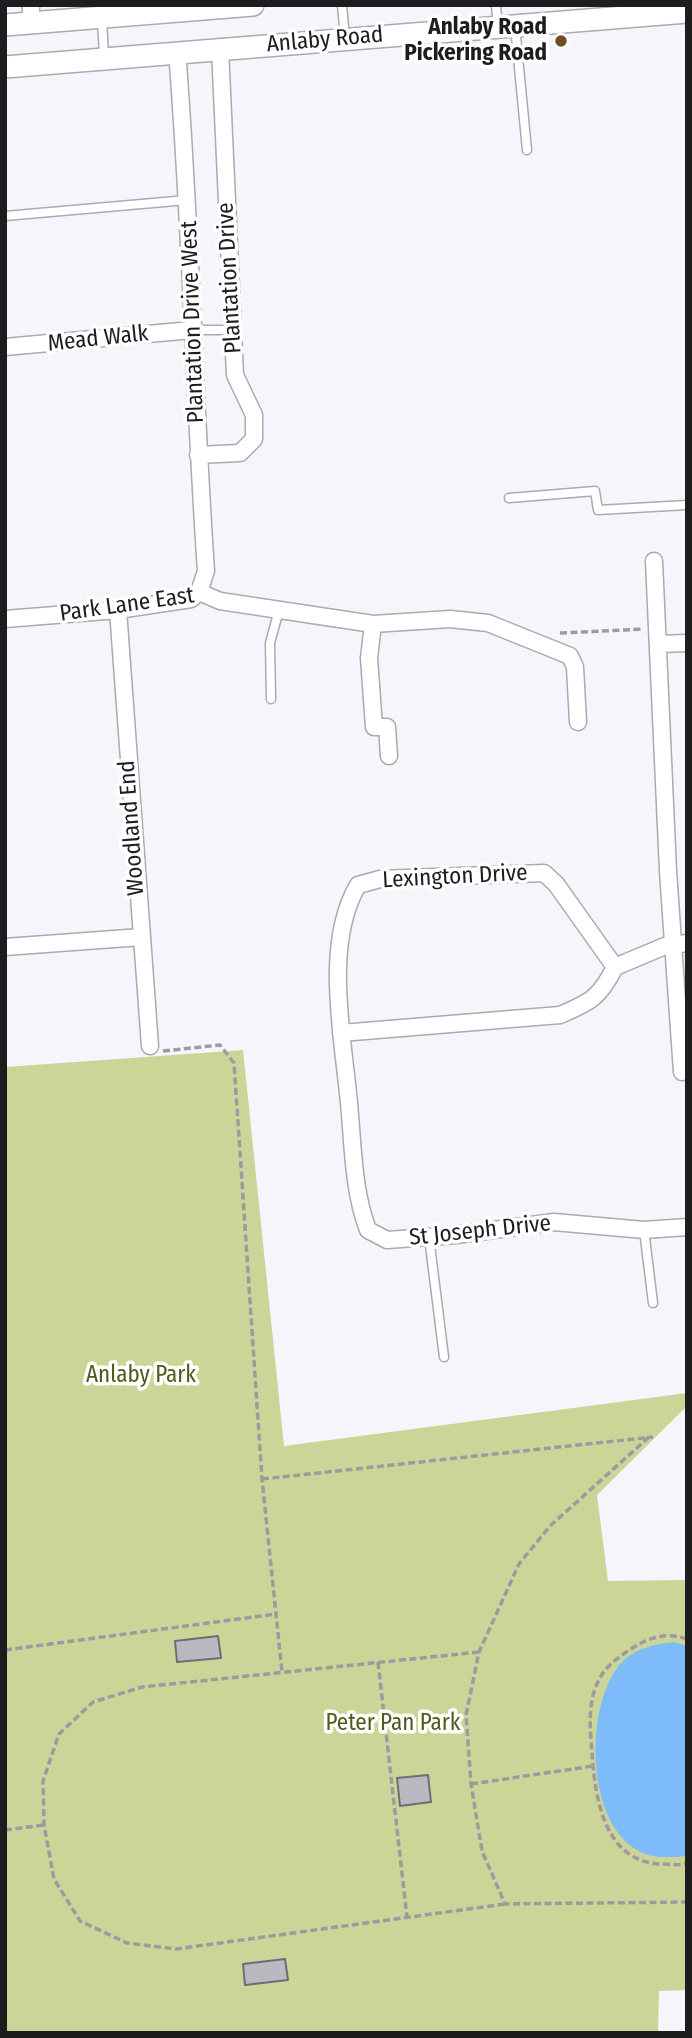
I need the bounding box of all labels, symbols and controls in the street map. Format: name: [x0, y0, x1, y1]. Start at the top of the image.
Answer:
place label: Anlaby Road Pickering Road: [404, 14, 547, 68]
street label: Anlaby Road: [266, 21, 384, 59]
marker: Anlaby Road Pickering Road: [553, 33, 569, 49]
street label: Plantation Drive: [212, 202, 248, 354]
street label: Plantation Drive West: [176, 220, 210, 424]
street label: Mead Walk: [46, 320, 150, 358]
street label: Park Lane East: [58, 582, 196, 628]
street label: Woodland End: [114, 759, 150, 897]
street label: Lexington Drive: [382, 859, 528, 895]
street label: St Joseph Drive: [408, 1210, 552, 1252]
park label: Anlaby Park: [86, 1362, 196, 1390]
park label: Peter Pan Park: [325, 1710, 461, 1738]

